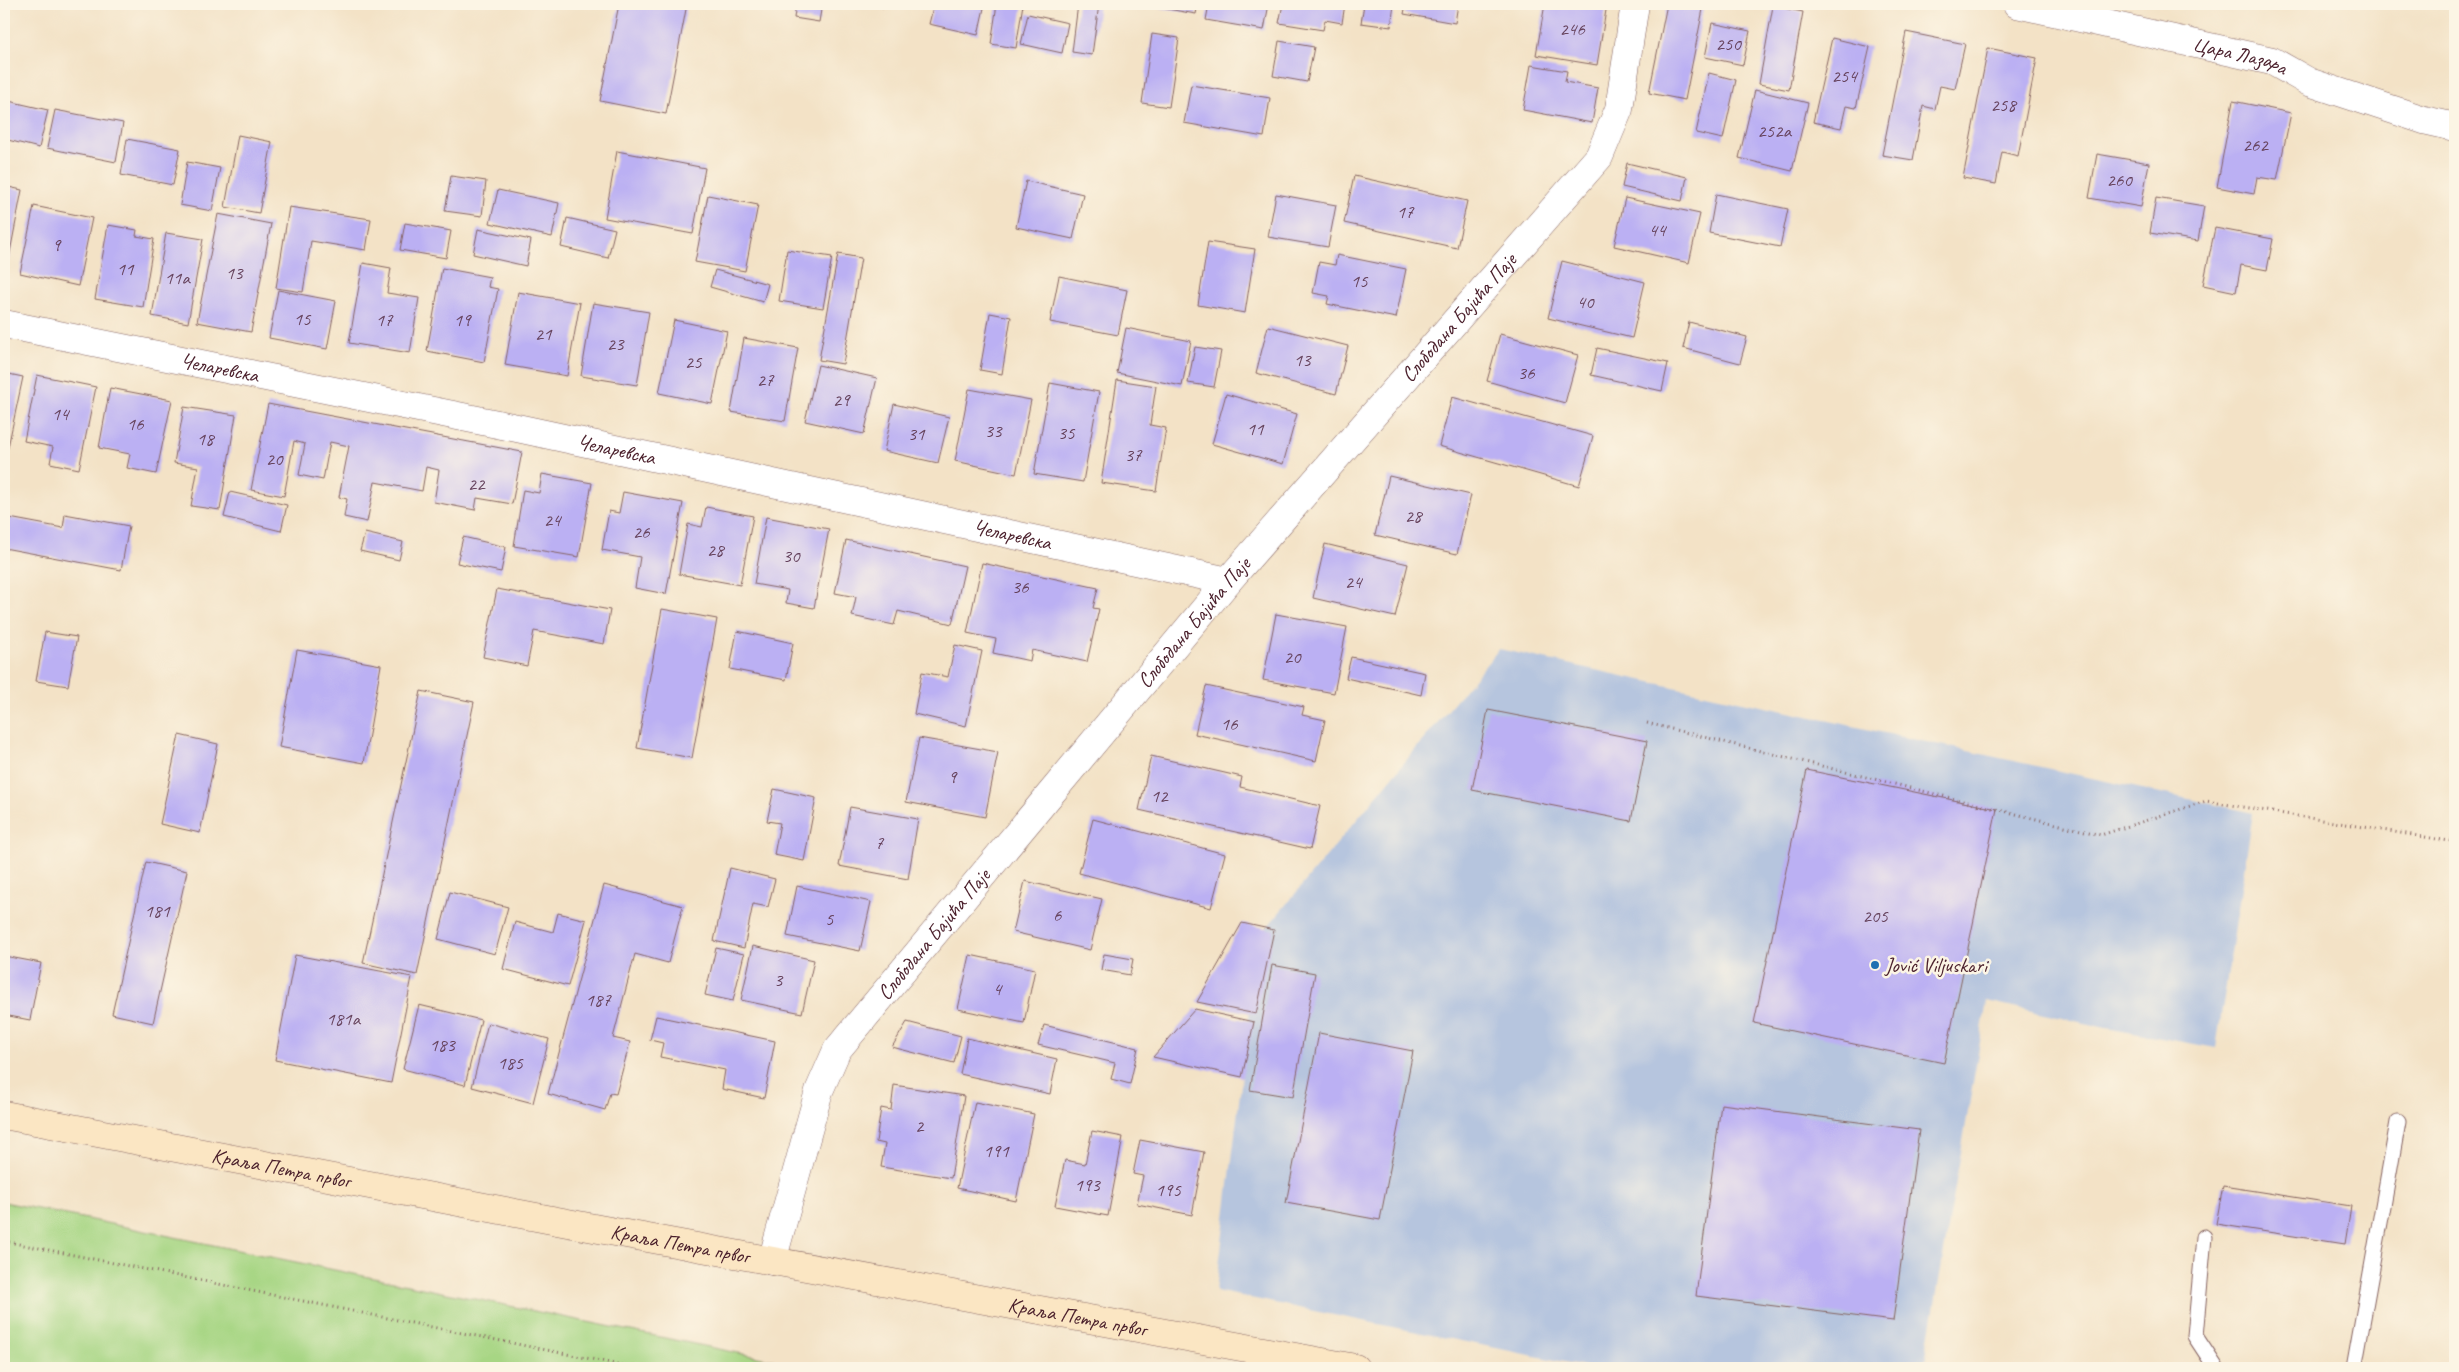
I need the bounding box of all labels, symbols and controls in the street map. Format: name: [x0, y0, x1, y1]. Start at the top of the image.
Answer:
house number: 246: [1559, 17, 1586, 41]
street label: Цара Лазара: [2190, 31, 2294, 81]
house number: 250: [1715, 32, 1742, 56]
house number: 254: [1831, 64, 1859, 88]
house number: 258: [1990, 93, 2018, 117]
house number: 252a: [1757, 119, 1793, 143]
house number: 262: [2242, 133, 2269, 157]
house number: 260: [2106, 168, 2133, 192]
house number: 17: [1396, 200, 1415, 224]
house number: 44: [1648, 218, 1668, 242]
house number: 9: [52, 233, 62, 257]
street label: Слободана Бајића Паје: [1395, 246, 1523, 387]
house number: 11: [116, 257, 135, 281]
house number: 13: [225, 261, 244, 285]
house number: 11a: [164, 266, 191, 290]
house number: 15: [1350, 269, 1369, 293]
house number: 40: [1576, 290, 1595, 314]
house number: 15: [293, 307, 312, 331]
house number: 17: [375, 308, 394, 332]
house number: 19: [453, 308, 472, 332]
house number: 21: [534, 322, 553, 346]
house number: 23: [606, 332, 625, 356]
street label: Челаревска: [178, 347, 263, 389]
house number: 13: [1293, 348, 1312, 372]
house number: 25: [684, 350, 703, 374]
house number: 36: [1517, 361, 1536, 385]
house number: 27: [756, 368, 775, 392]
house number: 29: [832, 388, 851, 412]
house number: 14: [51, 402, 71, 426]
house number: 16: [126, 412, 145, 436]
house number: 11: [1246, 417, 1265, 441]
house number: 33: [984, 419, 1003, 443]
house number: 35: [1057, 421, 1076, 445]
house number: 31: [907, 422, 926, 446]
house number: 18: [196, 427, 216, 451]
street label: Челаревска: [575, 428, 659, 471]
house number: 37: [1124, 443, 1143, 467]
house number: 20: [265, 447, 284, 471]
house number: 22: [467, 472, 486, 496]
house number: 28: [1404, 504, 1424, 528]
house number: 24: [543, 508, 563, 532]
street label: Челаревска: [971, 514, 1055, 556]
house number: 26: [632, 520, 651, 544]
house number: 28: [706, 538, 726, 562]
house number: 30: [782, 544, 801, 568]
street label: Слободана Бајића Паје: [1131, 550, 1257, 693]
house number: 24: [1344, 570, 1364, 594]
house number: 36: [1011, 575, 1030, 599]
house number: 20: [1283, 645, 1302, 669]
house number: 16: [1220, 712, 1239, 736]
house number: 9: [948, 765, 958, 789]
house number: 12: [1150, 784, 1169, 808]
house number: 7: [875, 831, 885, 855]
street label: Слободана Бајића Паје: [871, 862, 997, 1005]
house number: 181: [144, 899, 171, 923]
house number: 6: [1053, 903, 1063, 927]
house number: 205: [1862, 904, 1889, 928]
house number: 5: [825, 907, 835, 931]
place label: Jović Viljuskari: [1884, 952, 1990, 978]
marker: Jović Viljuskari: [1869, 959, 1881, 971]
house number: 3: [774, 968, 784, 992]
house number: 4: [993, 977, 1004, 1001]
house number: 187: [585, 988, 612, 1012]
house number: 181a: [326, 1007, 362, 1031]
house number: 183: [429, 1033, 456, 1057]
house number: 185: [497, 1051, 524, 1075]
house number: 2: [915, 1114, 925, 1138]
house number: 191: [983, 1139, 1010, 1163]
street label: Краља Петра првог: [210, 1142, 356, 1195]
house number: 193: [1074, 1173, 1101, 1197]
house number: 195: [1155, 1178, 1182, 1202]
street label: Краља Петра првог: [609, 1218, 754, 1270]
street label: Краља Петра првог: [1006, 1291, 1152, 1343]

